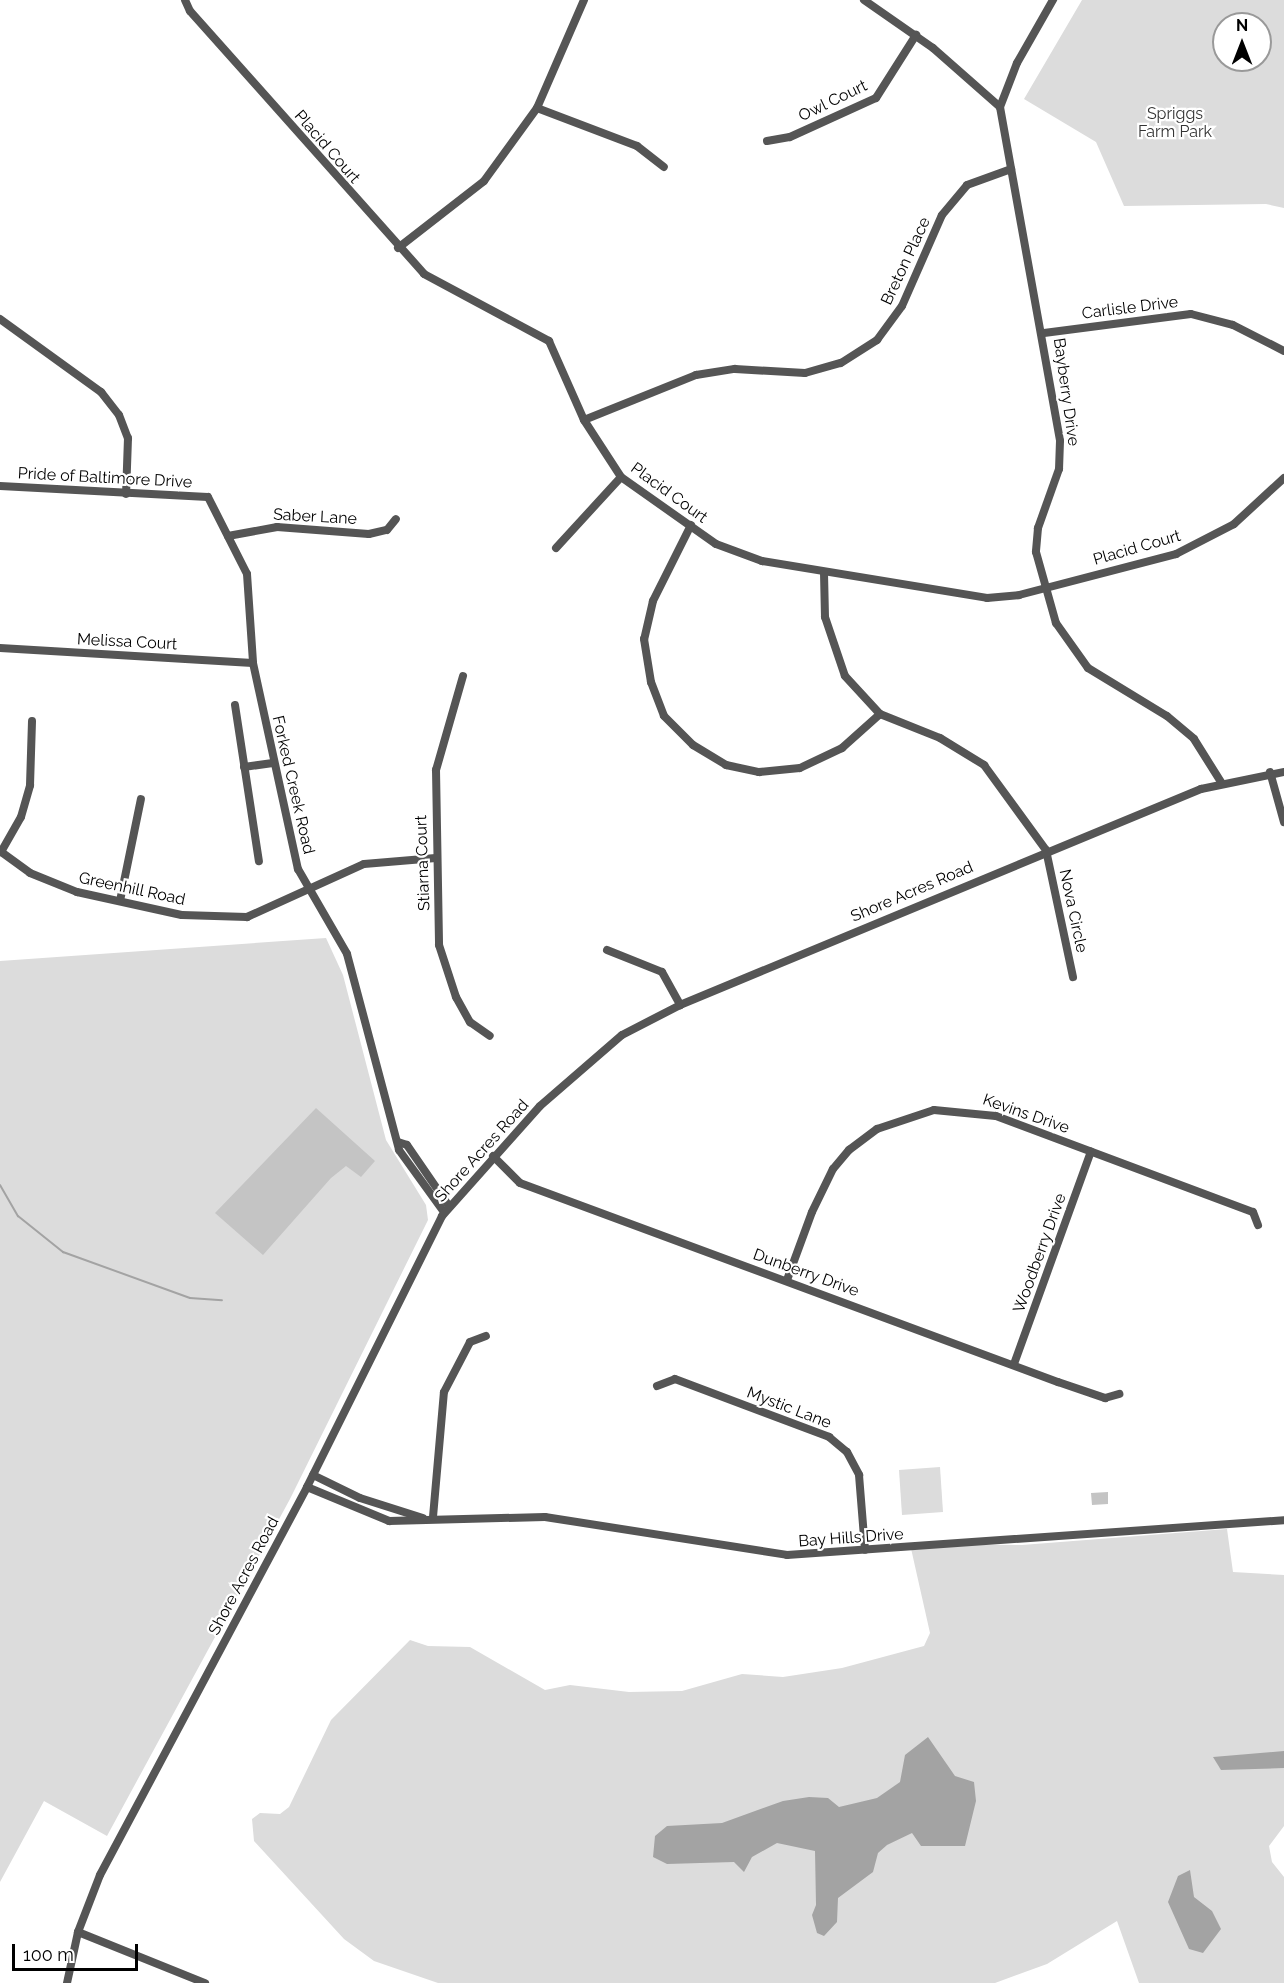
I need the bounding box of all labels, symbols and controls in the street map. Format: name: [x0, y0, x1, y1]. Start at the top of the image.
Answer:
north arrow: [1212, 12, 1272, 72]
text: N: [1236, 16, 1248, 35]
street label: Owl Court: [795, 76, 871, 126]
park label: Spriggs Farm Park: [1138, 104, 1212, 142]
street label: Placid Court: [290, 107, 364, 187]
street label: Breton Place: [877, 214, 935, 308]
street label: Carlisle Drive: [1081, 293, 1179, 323]
street label: Bayberry Drive: [1049, 337, 1083, 447]
street label: Placid Court: [627, 459, 711, 527]
street label: Pride of Baltimore Drive: [17, 464, 193, 492]
street label: Saber Lane: [272, 505, 358, 529]
street label: Placid Court: [1091, 526, 1183, 570]
street label: Melissa Court: [76, 630, 178, 654]
street label: Forked Creek Road: [268, 714, 318, 856]
street label: Stiarna Court: [412, 815, 434, 911]
street label: Shore Acres Road: [848, 857, 976, 927]
street label: Nova Circle: [1055, 867, 1091, 955]
street label: Greenhill Road: [77, 868, 187, 910]
street label: Kevins Drive: [980, 1090, 1072, 1138]
street label: Shore Acres Road: [431, 1096, 533, 1206]
street label: Woodberry Drive: [1009, 1190, 1071, 1316]
street label: Dunberry Drive: [750, 1245, 862, 1301]
street label: Mystic Lane: [744, 1383, 834, 1433]
street label: Shore Acres Road: [205, 1513, 283, 1639]
street label: Bay Hills Drive: [798, 1525, 904, 1551]
scale bar: [15, 1932, 141, 1970]
text: 100 m: [23, 1944, 74, 1965]

